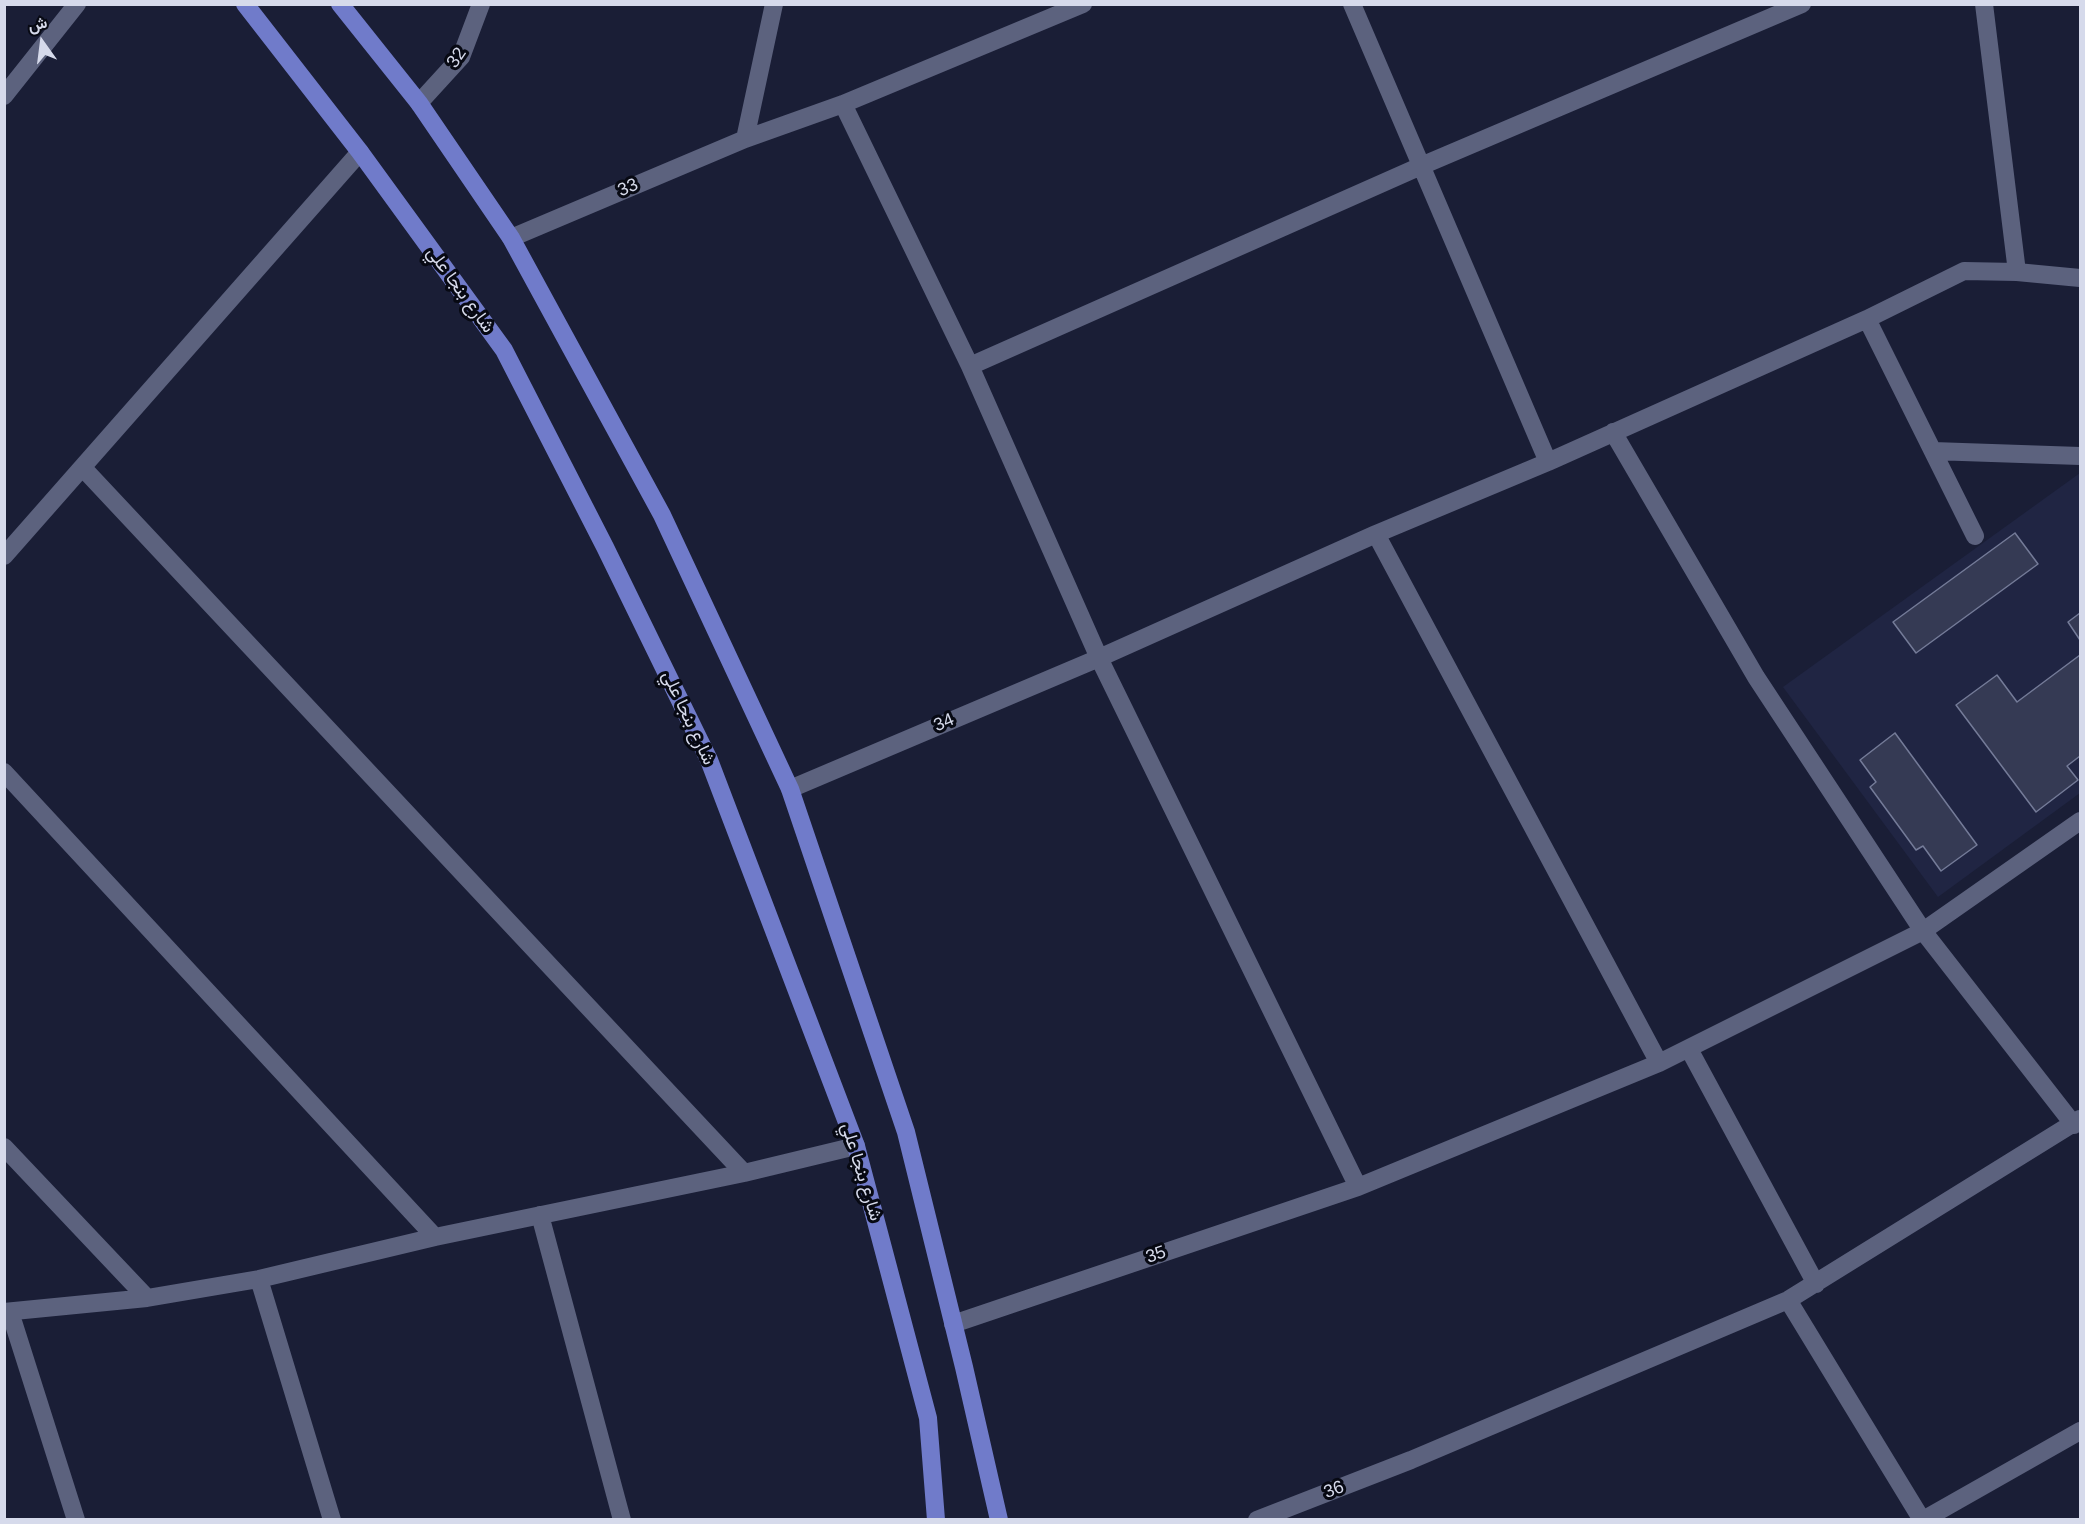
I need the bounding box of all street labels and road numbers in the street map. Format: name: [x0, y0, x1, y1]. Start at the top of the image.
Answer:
street label: 32: [442, 44, 472, 72]
street label: 33: [615, 174, 641, 202]
street label: شارع بنجا علي: [421, 243, 499, 337]
street label: شارع بنجا علي: [657, 668, 719, 768]
street label: 34: [931, 709, 957, 737]
street label: شارع بنجا علي: [836, 1120, 886, 1224]
street label: 35: [1143, 1242, 1169, 1268]
street label: 36: [1321, 1476, 1347, 1504]

